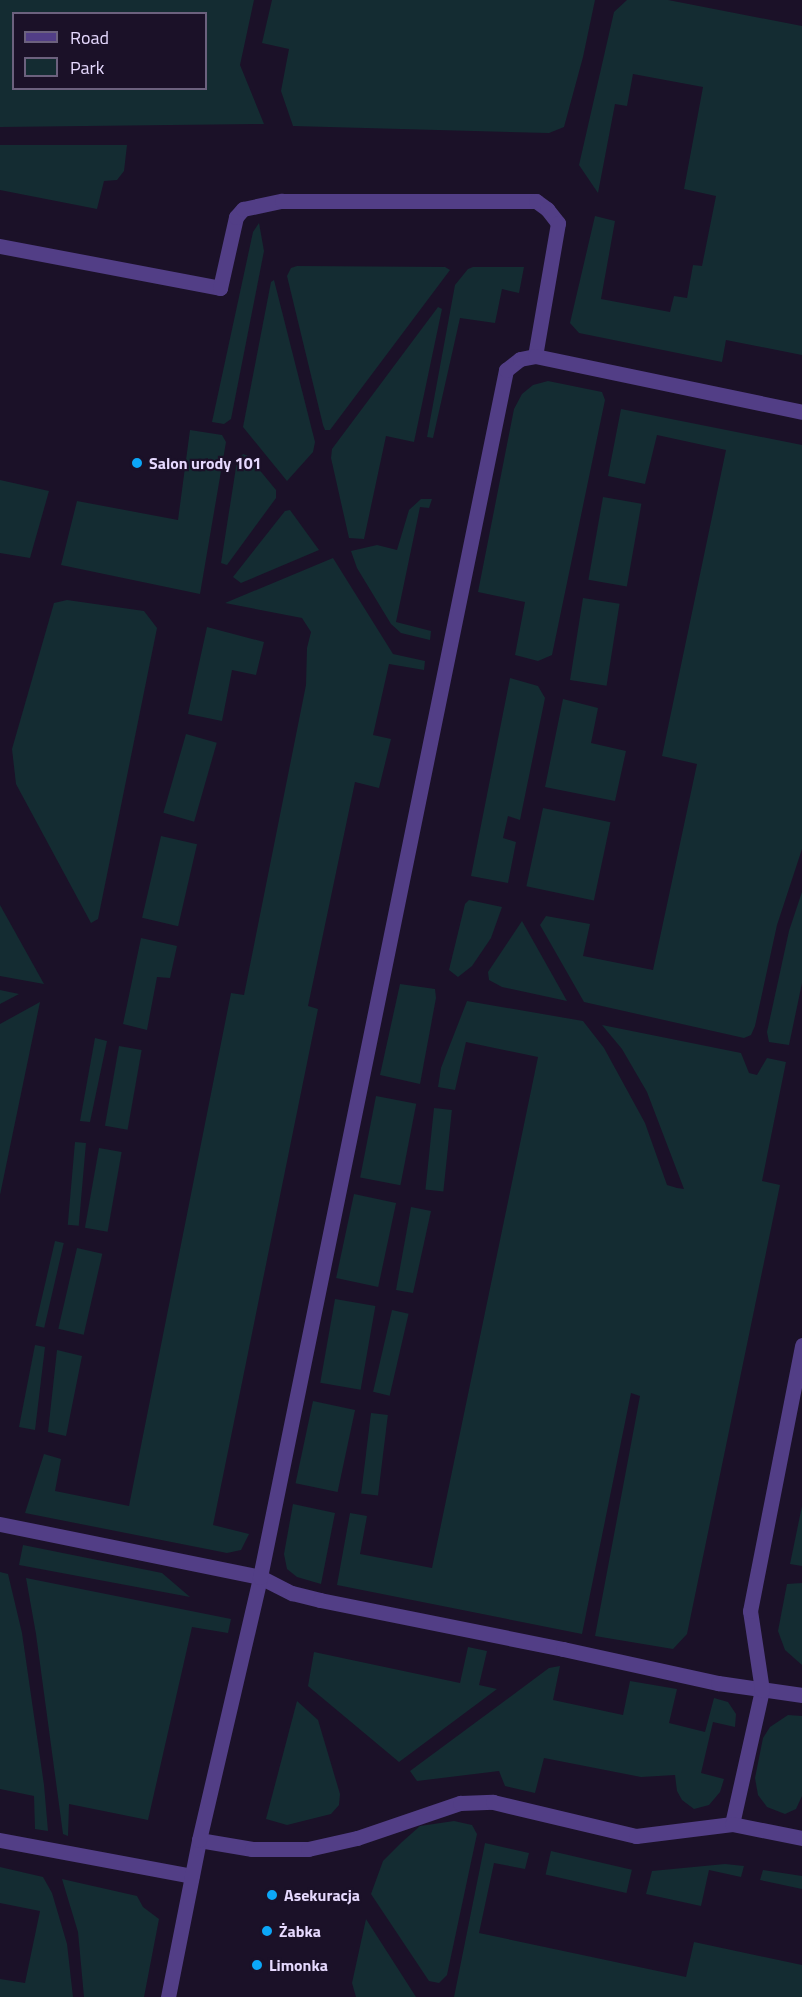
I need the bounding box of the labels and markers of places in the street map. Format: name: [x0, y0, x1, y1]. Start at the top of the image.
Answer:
place label: Salon urody 101: [149, 453, 262, 473]
marker: Salon urody 101: [130, 456, 144, 470]
place label: Asekuracja: [284, 1885, 360, 1905]
marker: Asekuracja: [265, 1888, 279, 1902]
place label: Żabka: [279, 1921, 321, 1941]
marker: Żabka: [260, 1924, 274, 1938]
place label: Limonka: [269, 1955, 328, 1975]
marker: Limonka: [250, 1958, 264, 1972]

